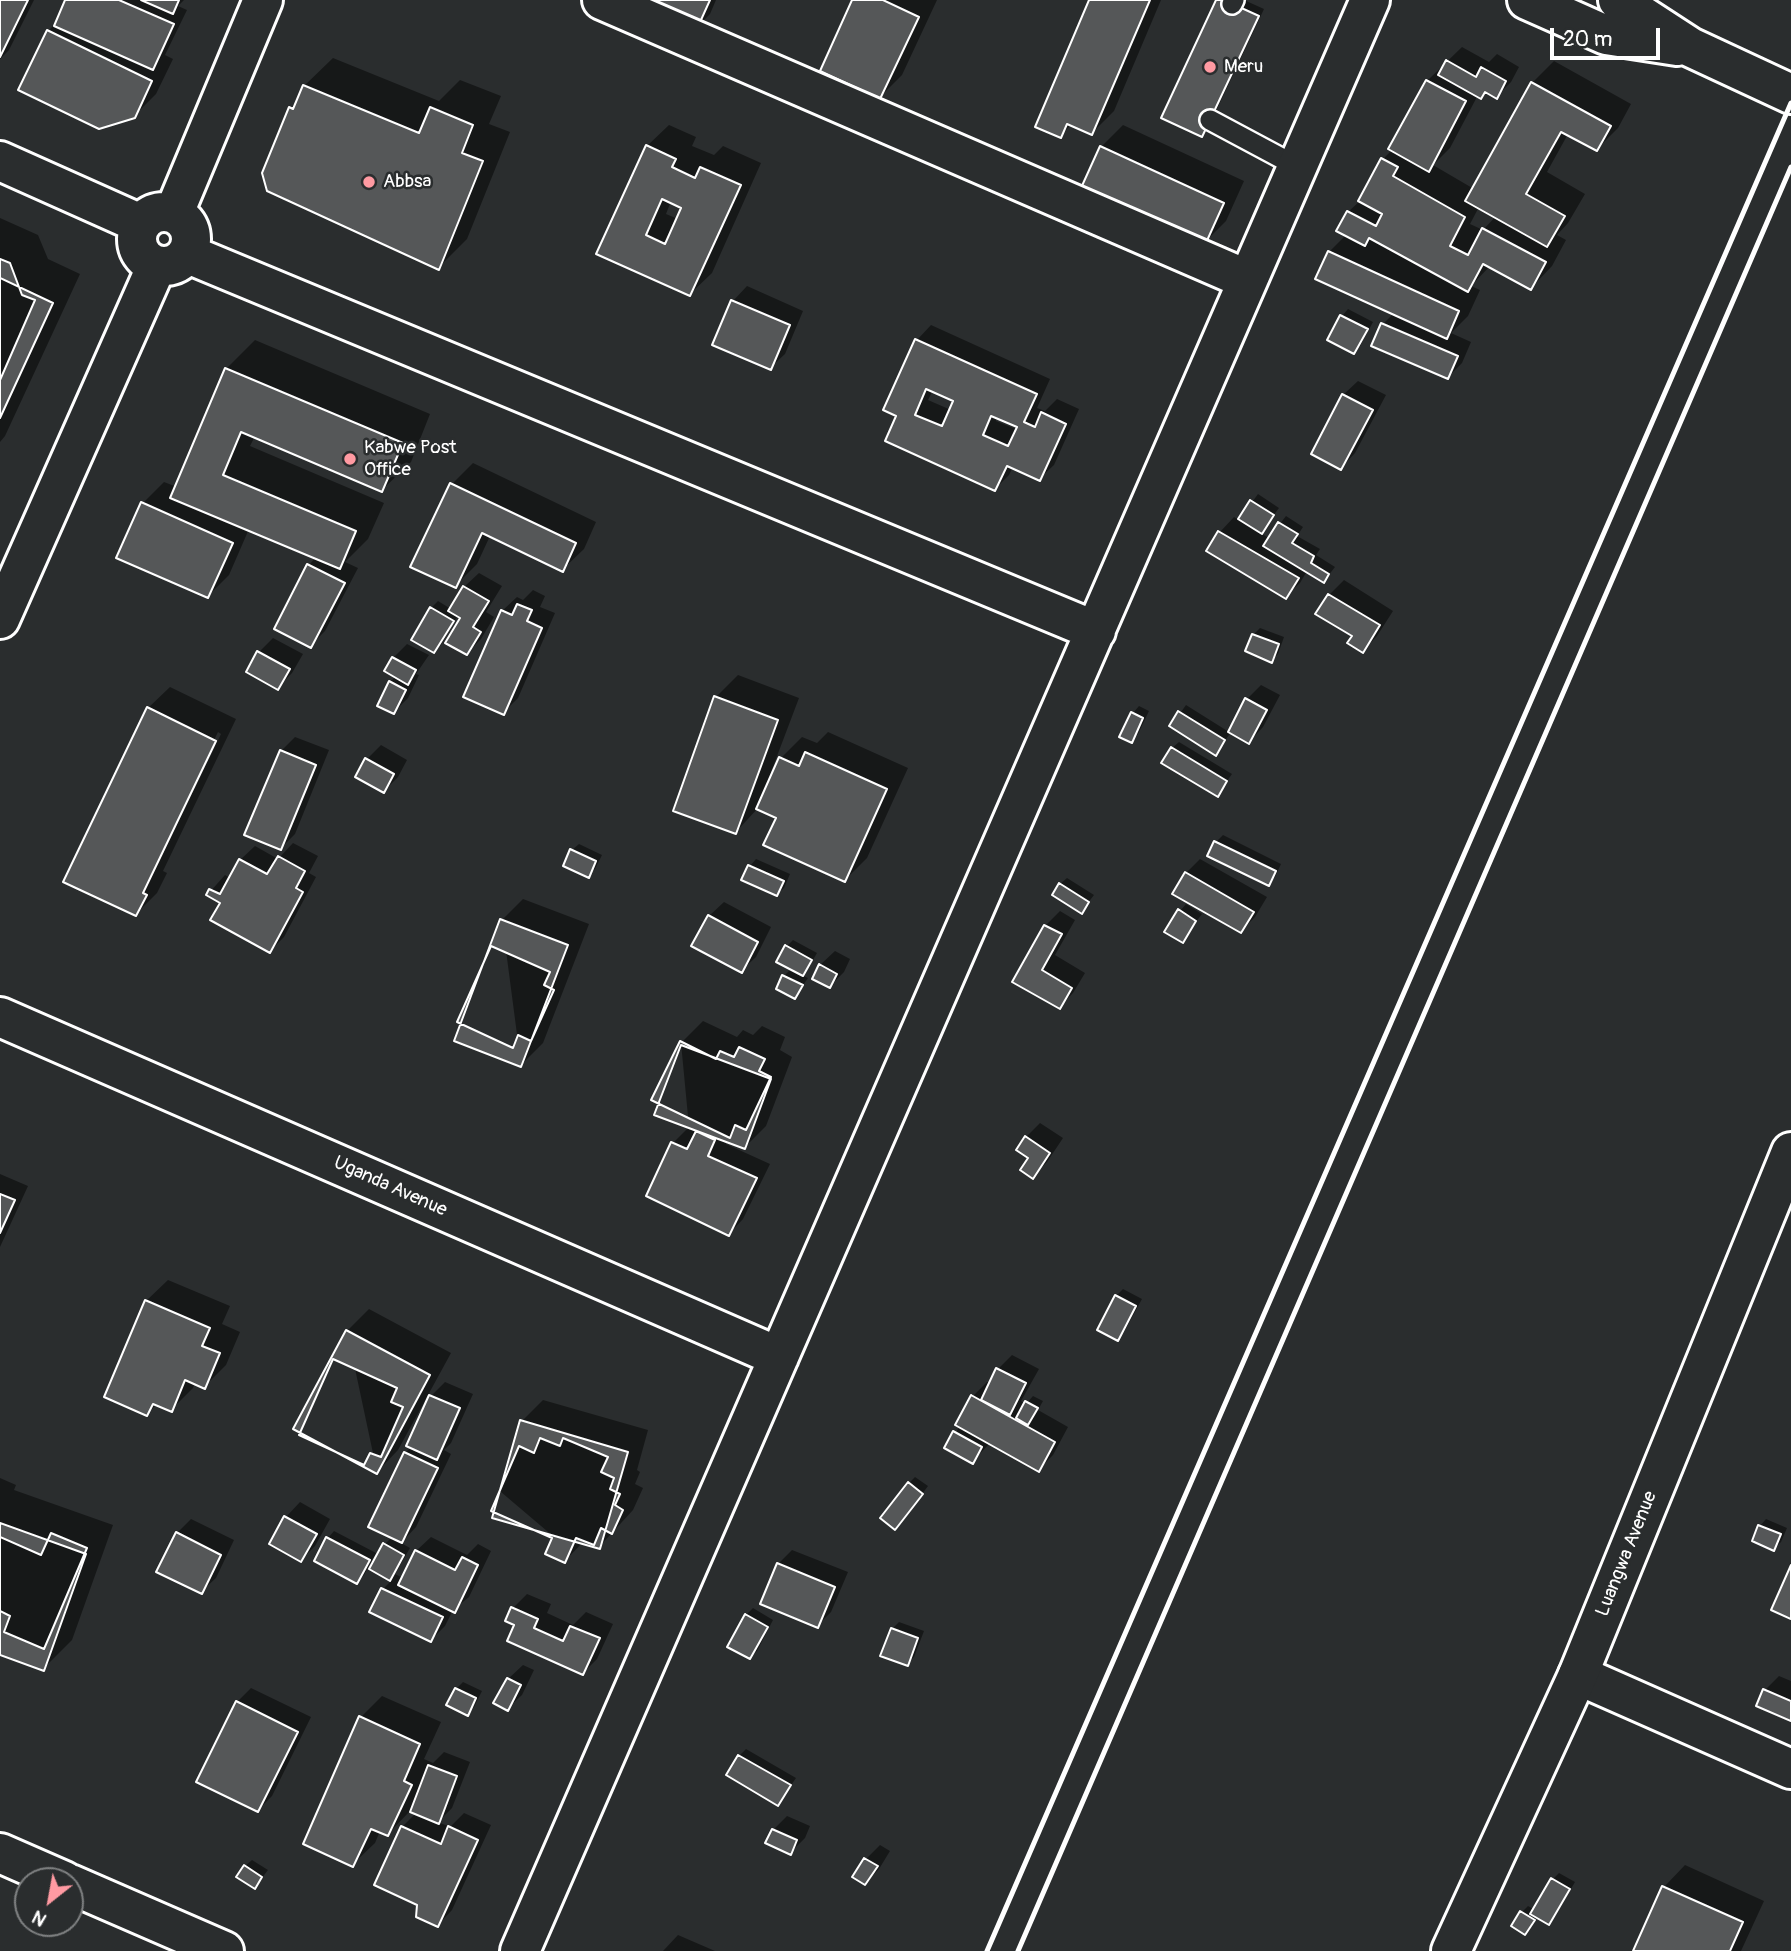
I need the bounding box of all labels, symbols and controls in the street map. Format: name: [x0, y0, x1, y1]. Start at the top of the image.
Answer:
scale bar: [1553, 14, 1663, 58]
text: 20 m: [1563, 26, 1612, 53]
place label: Meru: [1224, 56, 1263, 78]
marker: Meru: [1202, 59, 1218, 75]
place label: Abbsa: [383, 171, 431, 193]
marker: Abbsa: [361, 174, 377, 190]
place label: Kabwe Post Office: [364, 437, 457, 481]
marker: Kabwe Post Office: [342, 451, 358, 467]
street label: Uganda Avenue: [330, 1152, 450, 1222]
street label: Luangwa Avenue: [1592, 1488, 1662, 1620]
north arrow: [14, 1867, 84, 1937]
text: N: [28, 1905, 51, 1932]

